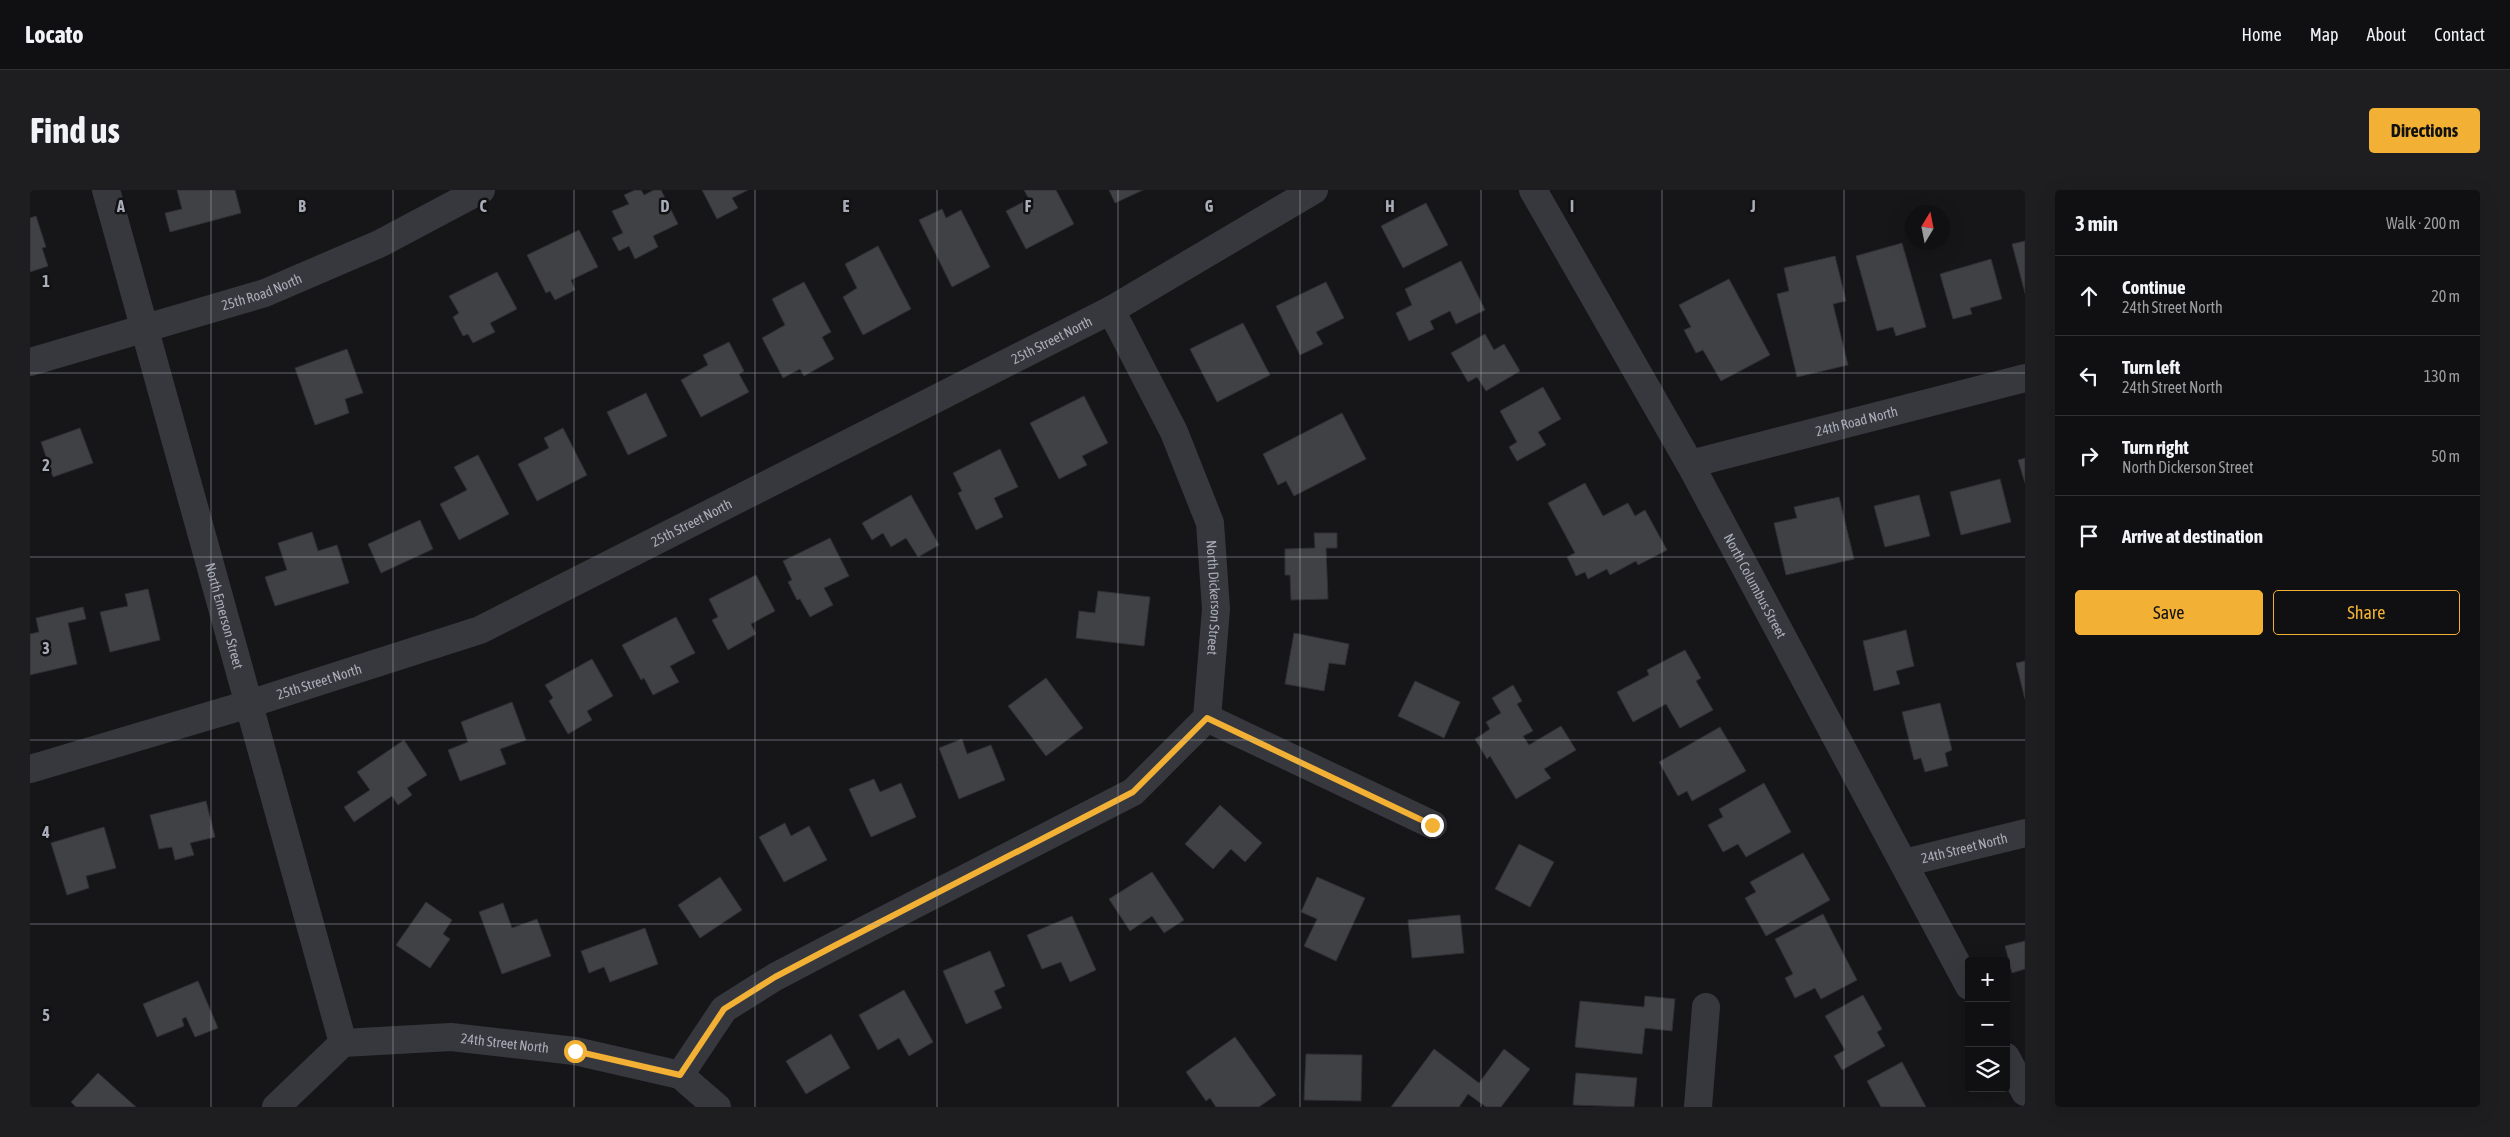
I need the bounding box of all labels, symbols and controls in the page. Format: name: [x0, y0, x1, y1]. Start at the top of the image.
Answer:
text: Locato: [25, 21, 84, 48]
text: Home: [2242, 24, 2282, 45]
text: Map: [2310, 24, 2339, 45]
text: About: [2367, 24, 2406, 45]
text: Contact: [2434, 24, 2485, 45]
button: Directions: [2369, 108, 2480, 153]
text: Find us: [30, 110, 120, 150]
text: A: [116, 197, 125, 215]
text: B: [298, 197, 306, 215]
text: C: [479, 197, 487, 215]
text: D: [661, 197, 670, 215]
text: E: [843, 197, 850, 215]
text: F: [1025, 197, 1032, 215]
text: G: [1205, 197, 1214, 215]
text: H: [1385, 197, 1395, 215]
text: I: [1570, 197, 1574, 215]
text: J: [1749, 197, 1756, 215]
north arrow: [1905, 205, 1950, 250]
text: 3 min: [2075, 211, 2118, 235]
text: Walk · 200 m: [2386, 214, 2460, 232]
street label: 25th Road North: [219, 270, 304, 313]
text: 1: [42, 272, 50, 290]
text: Continue: [2122, 276, 2186, 298]
icon: ahead: [2075, 282, 2103, 310]
text: 20 m: [2431, 287, 2460, 305]
text: 24th Street North: [2122, 298, 2223, 316]
street label: 25th Street North: [1009, 313, 1095, 367]
text: Turn left: [2122, 356, 2180, 378]
icon: left: [2075, 362, 2103, 390]
text: 130 m: [2424, 367, 2460, 385]
text: 24th Street North: [2122, 378, 2223, 396]
street label: 24th Road North: [1814, 403, 1899, 439]
text: Turn right: [2122, 436, 2189, 458]
icon: right: [2075, 442, 2103, 470]
text: 50 m: [2431, 447, 2460, 465]
text: 2: [42, 456, 50, 474]
text: North Dickerson Street: [2122, 458, 2254, 476]
street label: 25th Street North: [648, 496, 734, 550]
icon: arrive: [2075, 522, 2103, 550]
text: Arrive at destination: [2122, 525, 2263, 547]
street label: North Columbus Street: [1721, 531, 1790, 641]
street label: North Dickerson Street: [1203, 540, 1224, 656]
street label: North Emerson Street: [202, 561, 247, 671]
button: Save: [2075, 590, 2263, 635]
button: Share: [2273, 590, 2460, 635]
text: 3: [42, 639, 50, 657]
street label: 25th Street North: [275, 660, 364, 703]
route end: [1421, 814, 1444, 837]
text: 4: [41, 823, 50, 841]
street label: 24th Street North: [1919, 830, 2009, 866]
map controls: [1965, 957, 2010, 1092]
button: +: [1965, 957, 2010, 1002]
button: −: [1965, 1002, 2010, 1047]
text: 5: [42, 1006, 50, 1024]
street label: 24th Street North: [460, 1030, 550, 1056]
route start: [564, 1040, 587, 1063]
button: layers: [1965, 1047, 2010, 1092]

